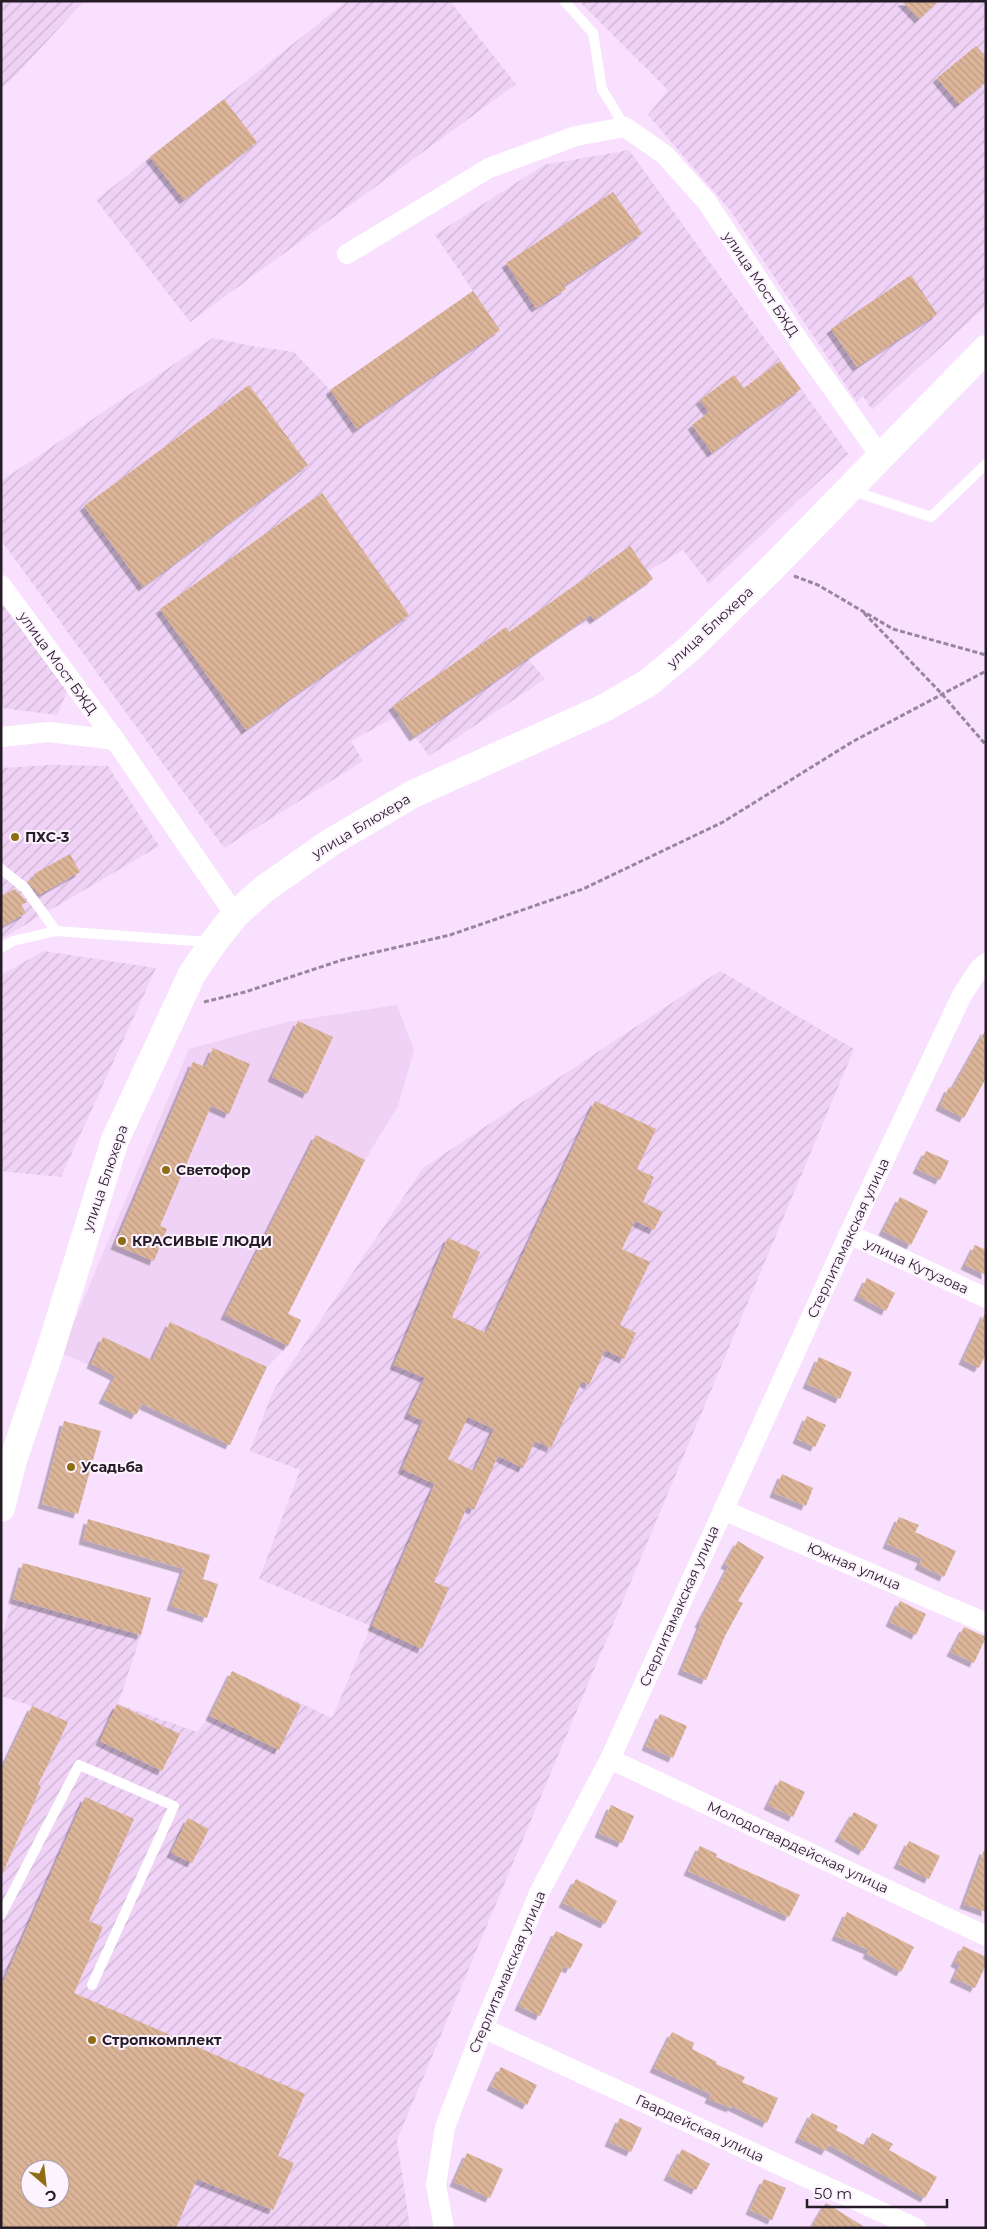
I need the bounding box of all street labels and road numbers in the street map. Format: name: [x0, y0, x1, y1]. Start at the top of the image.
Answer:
street label: улица Мост БЖД: [719, 227, 803, 340]
street label: улица Блюхера: [662, 582, 757, 672]
street label: улица Мост БЖД: [14, 607, 101, 718]
street label: улица Блюхера: [308, 790, 413, 863]
street label: улица Блюхера: [78, 1122, 132, 1235]
street label: Стерлитамакская улица: [803, 1155, 893, 1321]
street label: улица Кутузова: [861, 1234, 972, 1298]
street label: Стерлитамакская улица: [635, 1523, 723, 1689]
street label: Южная улица: [804, 1538, 904, 1594]
street label: Молодогвардейская улица: [704, 1797, 892, 1897]
street label: Стерлитамакская улица: [465, 1888, 549, 2056]
street label: Гвардейская улица: [633, 2090, 767, 2166]

